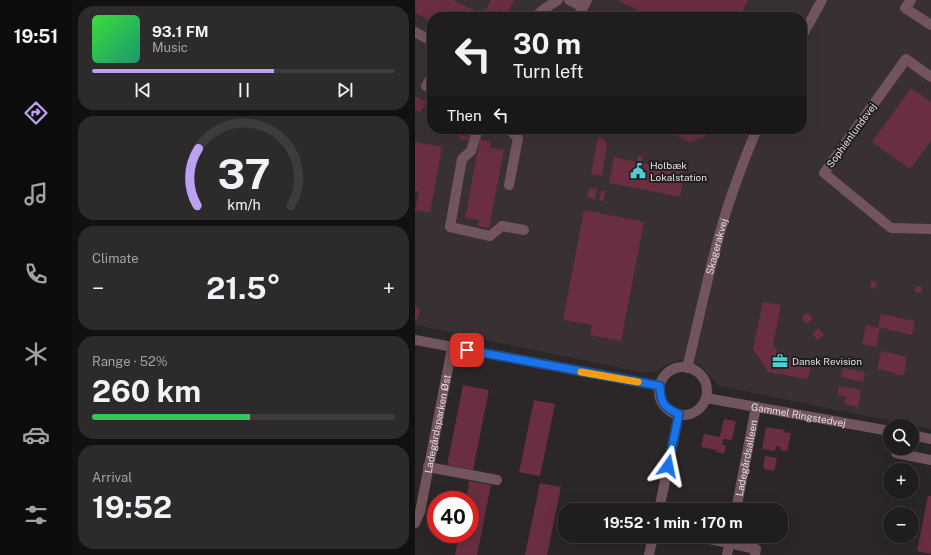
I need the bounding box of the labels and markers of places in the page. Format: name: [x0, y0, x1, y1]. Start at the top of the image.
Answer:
place label: Holbæk Lokalstation: [650, 159, 707, 183]
public building icon: Holbæk Lokalstation: [629, 162, 647, 180]
pin: [450, 333, 484, 367]
office icon: Dansk Revision: [771, 352, 789, 370]
place label: Dansk Revision: [792, 355, 862, 367]

